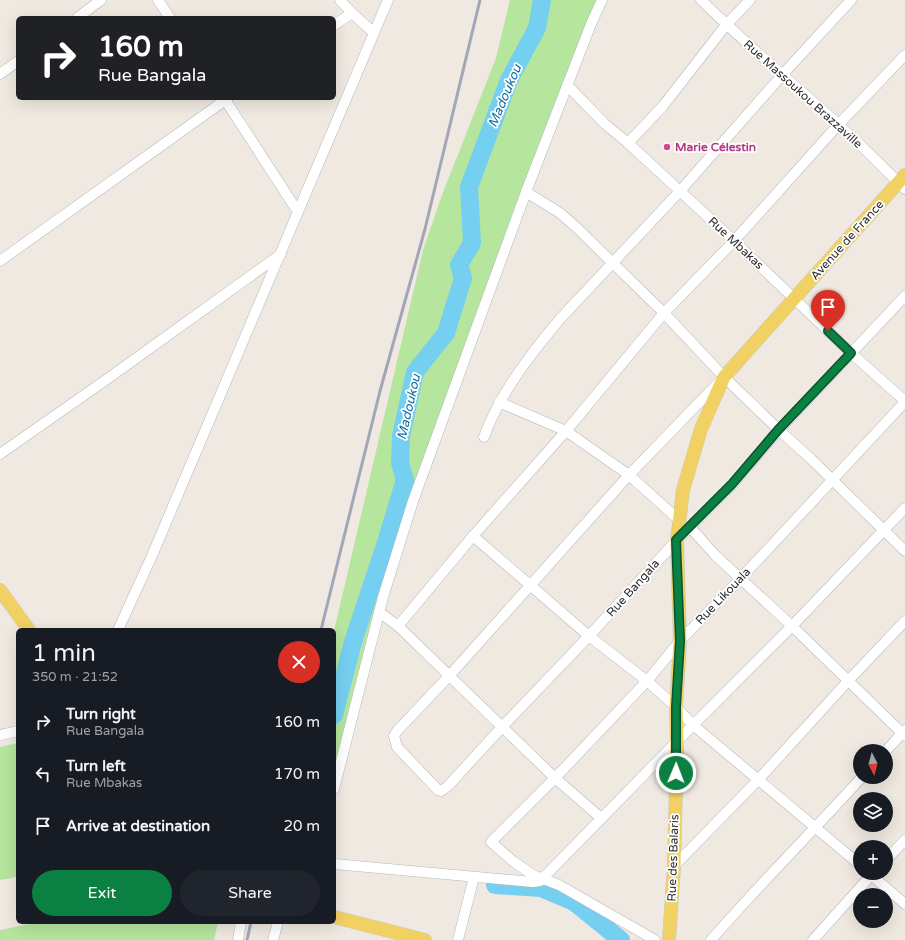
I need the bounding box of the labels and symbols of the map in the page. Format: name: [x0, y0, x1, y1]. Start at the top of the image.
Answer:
street label: Rue Massoukou Brazzaville: [741, 37, 865, 151]
water label: Madoukou: [485, 61, 526, 130]
place label: Marie Célestin: [675, 140, 756, 154]
marker: Marie Célestin: [662, 142, 672, 152]
street label: Avenue de France: [808, 197, 887, 283]
street label: Rue Mbakas: [705, 214, 767, 272]
pin: [811, 290, 845, 331]
water label: Madoukou: [394, 372, 425, 441]
street label: Rue Bangala: [604, 556, 662, 620]
street label: Rue Likouala: [693, 565, 753, 627]
north arrow: [853, 744, 893, 784]
position arrow: [655, 752, 697, 794]
street label: Rue des Balaris: [664, 814, 682, 902]

